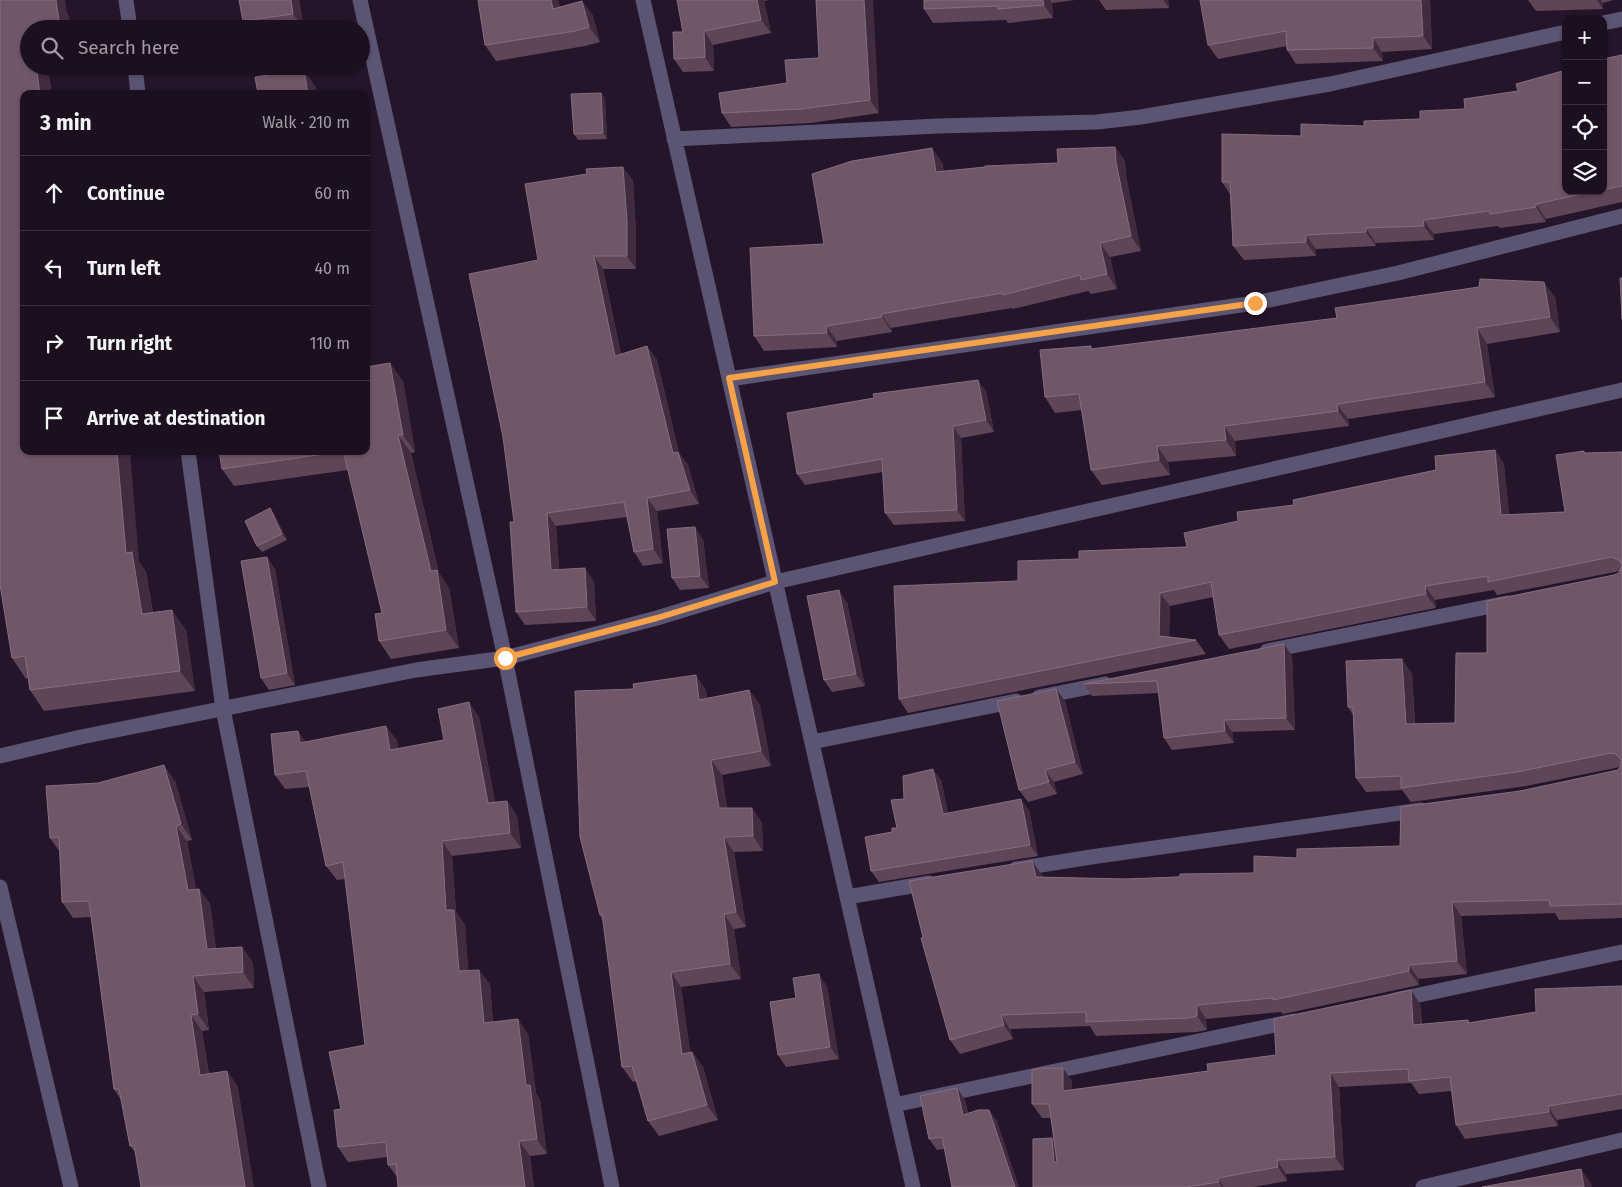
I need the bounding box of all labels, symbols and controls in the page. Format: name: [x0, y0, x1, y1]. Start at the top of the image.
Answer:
map controls: [1562, 15, 1607, 195]
button: +: [1562, 15, 1607, 60]
search box: [20, 20, 370, 75]
icon: search: [38, 34, 66, 62]
text: Search here: [78, 36, 179, 59]
button: −: [1562, 60, 1607, 105]
button: locate: [1562, 105, 1607, 150]
text: 3 min: [40, 110, 92, 136]
text: Walk · 210 m: [262, 113, 350, 132]
button: layers: [1562, 150, 1607, 195]
icon: ahead: [40, 179, 68, 207]
text: Continue: [87, 182, 165, 205]
text: 60 m: [315, 184, 350, 203]
icon: left: [40, 254, 68, 282]
text: Turn left: [87, 257, 161, 280]
text: 40 m: [315, 259, 350, 278]
route end: [1244, 292, 1267, 315]
icon: right: [40, 329, 68, 357]
text: Turn right: [87, 332, 172, 355]
text: 110 m: [309, 334, 350, 353]
icon: arrive: [40, 404, 68, 432]
text: Arrive at destination: [87, 407, 266, 430]
route start: [494, 647, 517, 670]

